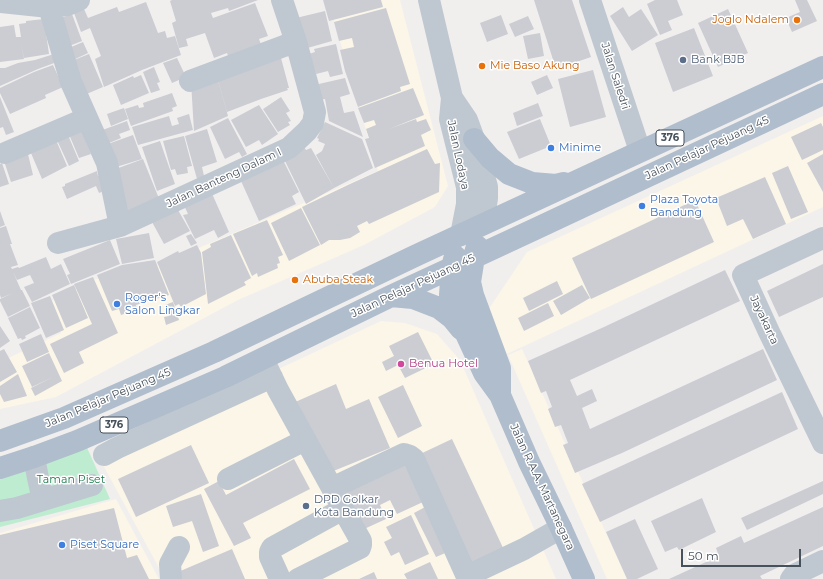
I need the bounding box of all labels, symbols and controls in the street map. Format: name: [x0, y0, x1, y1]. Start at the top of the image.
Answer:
place label: Joglo Ndalem: [712, 13, 789, 27]
marker: Joglo Ndalem: [792, 15, 802, 25]
street label: Jalan Saledri: [598, 41, 632, 111]
place label: Bank BJB: [691, 53, 745, 67]
marker: Bank BJB: [678, 55, 688, 65]
place label: Mie Baso Akung: [490, 59, 580, 73]
marker: Mie Baso Akung: [477, 61, 487, 71]
street label: Jalan Pelajar Pejuang 45: [643, 114, 771, 182]
street label: Jalan Lodaya: [444, 119, 472, 191]
road number: 376: [656, 130, 684, 146]
place label: Minime: [559, 141, 601, 155]
marker: Minime: [546, 143, 556, 153]
street label: Jalan Banteng Dalam I: [164, 145, 284, 211]
place label: Plaza Toyota Bandung: [650, 193, 718, 219]
marker: Plaza Toyota Bandung: [637, 201, 647, 211]
street label: Jalan Pelajar Pejuang 45: [349, 252, 477, 320]
place label: Abuba Steak: [303, 273, 373, 287]
marker: Abuba Steak: [290, 275, 300, 285]
place label: Roger's Salon Lingkar: [125, 291, 200, 317]
street label: Jayakarta: [747, 294, 781, 346]
marker: Roger's Salon Lingkar: [112, 299, 122, 309]
place label: Benua Hotel: [409, 357, 478, 371]
marker: Benua Hotel: [396, 359, 406, 369]
street label: Jalan Pelajar Pejuang 45: [43, 366, 173, 430]
road number: 376: [100, 417, 128, 433]
street label: Jalan R.A.A. Martanegara: [507, 422, 577, 552]
park label: Taman Piset: [37, 473, 105, 487]
place label: DPD Golkar Kota Bandung: [314, 493, 394, 519]
marker: DPD Golkar Kota Bandung: [301, 501, 311, 511]
place label: Piset Square: [70, 538, 139, 552]
marker: Piset Square: [57, 540, 67, 550]
scale bar: [683, 541, 803, 567]
text: 50 m: [688, 548, 719, 563]

